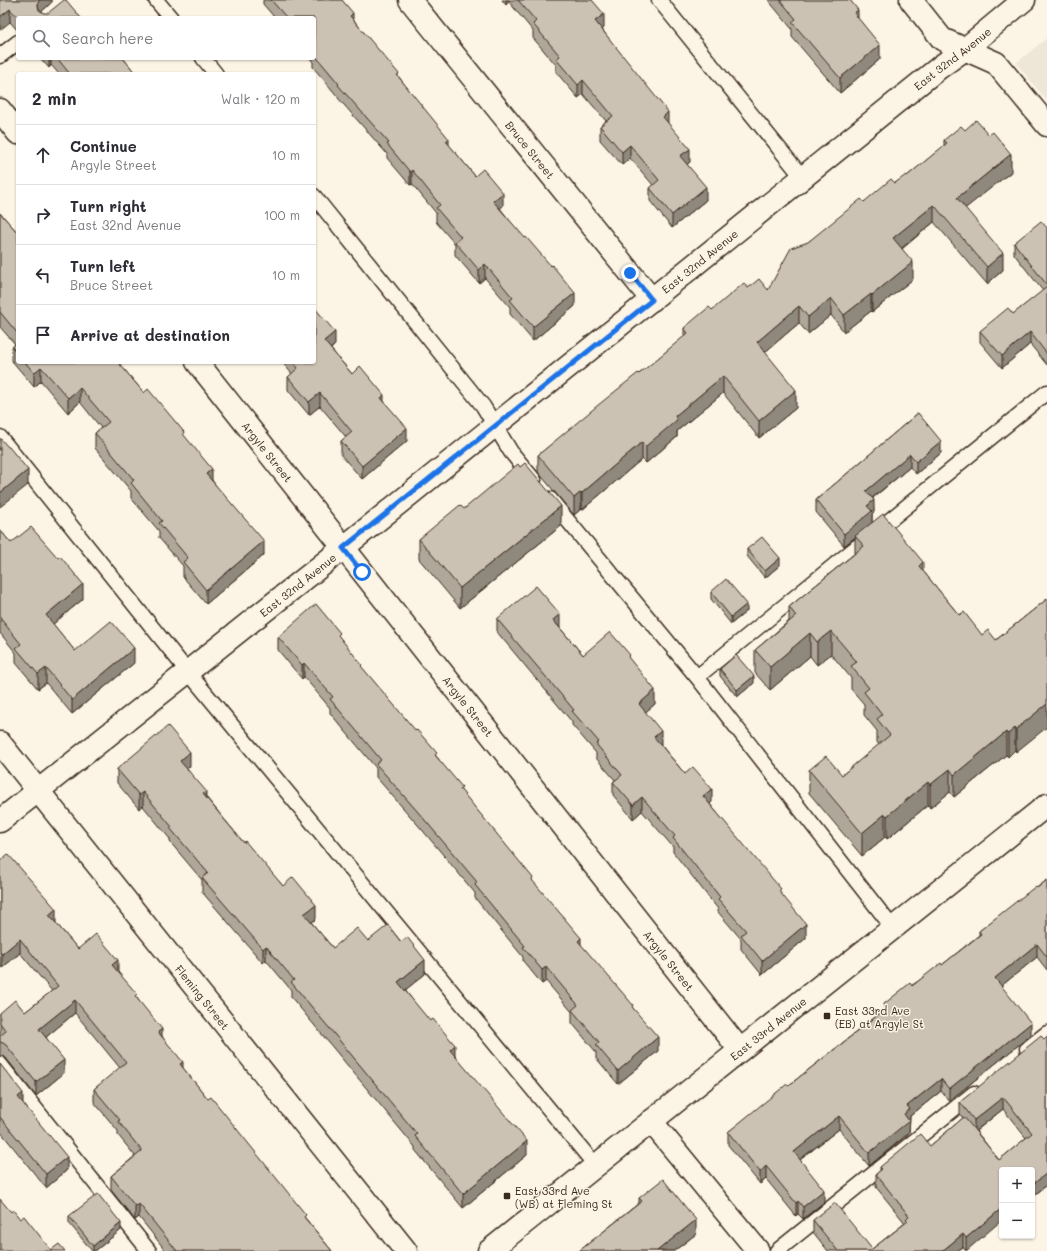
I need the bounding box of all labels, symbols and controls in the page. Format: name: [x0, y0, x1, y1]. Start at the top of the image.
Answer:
search box: [16, 16, 316, 60]
street label: East 32nd Avenue: [910, 23, 994, 93]
icon: search: [30, 27, 52, 49]
text: Search here: [62, 28, 153, 48]
text: 2 min: [32, 87, 77, 109]
text: Walk · 120 m: [221, 90, 300, 107]
street label: Bruce Street: [503, 117, 559, 182]
text: Continue: [70, 136, 137, 156]
icon: ahead: [32, 144, 54, 166]
text: 10 m: [272, 146, 300, 163]
text: Argyle Street: [70, 156, 157, 173]
text: Turn right: [70, 196, 147, 216]
icon: right: [32, 204, 54, 226]
text: 100 m: [264, 206, 300, 223]
text: East 32nd Avenue: [70, 216, 181, 233]
street label: East 32nd Avenue: [658, 225, 741, 296]
text: Turn left: [70, 256, 135, 276]
icon: left: [32, 264, 54, 286]
route end: [621, 264, 639, 282]
text: 10 m: [272, 266, 300, 283]
text: Bruce Street: [70, 276, 153, 293]
icon: arrive: [32, 324, 54, 346]
text: Arrive at destination: [70, 325, 230, 345]
street label: Argyle Street: [239, 418, 296, 485]
street label: East 32nd Avenue: [256, 549, 339, 620]
route start: [353, 563, 371, 581]
street label: Argyle Street: [440, 672, 497, 739]
street label: Argyle Street: [640, 927, 698, 994]
street label: Fleming Street: [172, 961, 234, 1033]
street label: East 33rd Avenue: [726, 993, 809, 1063]
place label: East 33rd Ave (EB) at Argyle St: [835, 1003, 924, 1031]
marker: East 33rd Ave (EB) at Argyle St: [822, 1011, 832, 1021]
map controls: [999, 1167, 1035, 1239]
button: +: [999, 1167, 1035, 1203]
place label: East 33rd Ave (WB) at Fleming St: [515, 1183, 613, 1211]
marker: East 33rd Ave (WB) at Fleming St: [502, 1191, 512, 1201]
button: −: [999, 1203, 1035, 1239]

